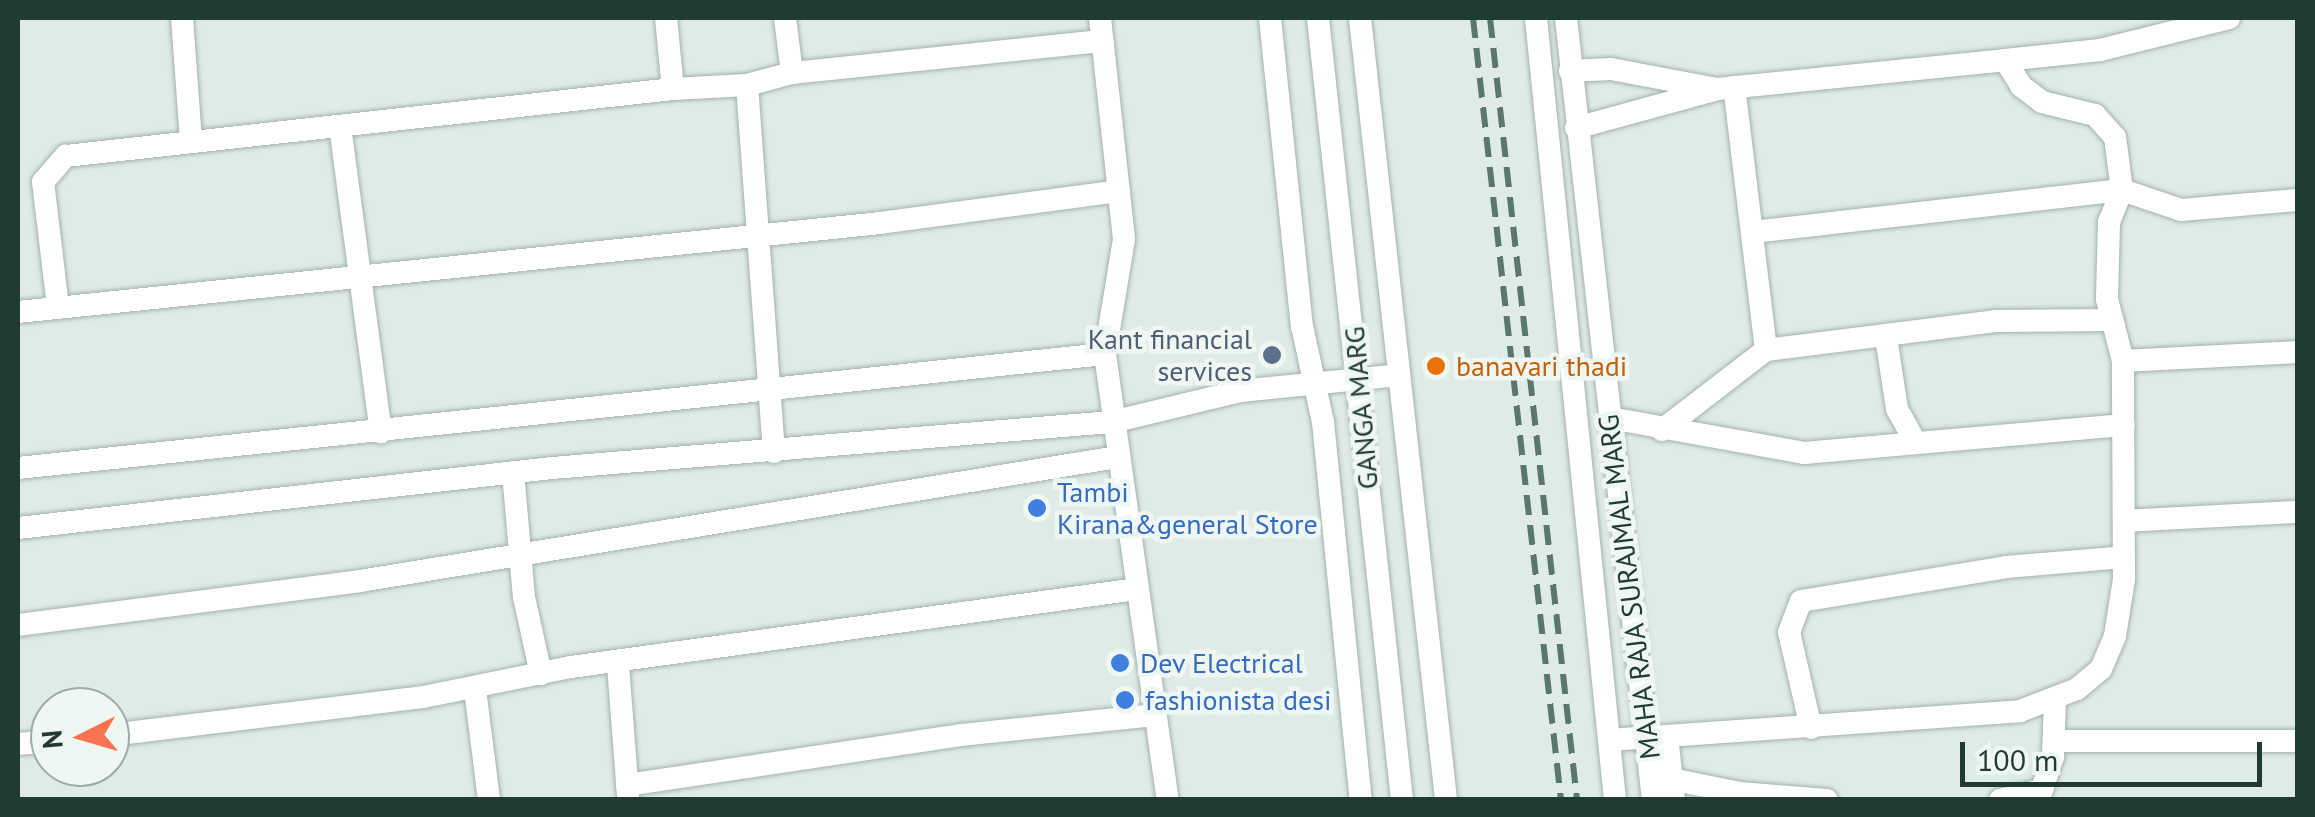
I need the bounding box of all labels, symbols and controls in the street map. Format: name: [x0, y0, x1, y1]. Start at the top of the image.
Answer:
place label: Kant financial services: [1088, 322, 1252, 388]
street label: GANGA MARG: [1337, 325, 1385, 491]
marker: Kant financial services: [1261, 344, 1283, 366]
place label: banavari thadi: [1456, 349, 1627, 383]
marker: banavari thadi: [1425, 355, 1447, 377]
street label: MAHA RAJA SURAJMAL MARG: [1591, 411, 1667, 763]
place label: Tambi Kirana&general Store: [1057, 475, 1318, 541]
marker: Tambi Kirana&general Store: [1026, 497, 1048, 519]
place label: Dev Electrical: [1140, 646, 1304, 680]
marker: Dev Electrical: [1109, 652, 1131, 674]
place label: fashionista desi: [1145, 683, 1331, 717]
north arrow: [30, 687, 130, 787]
marker: fashionista desi: [1114, 689, 1136, 711]
scale bar: [1965, 722, 2268, 784]
text: N: [32, 729, 71, 750]
text: 100 m: [1977, 740, 2058, 779]

